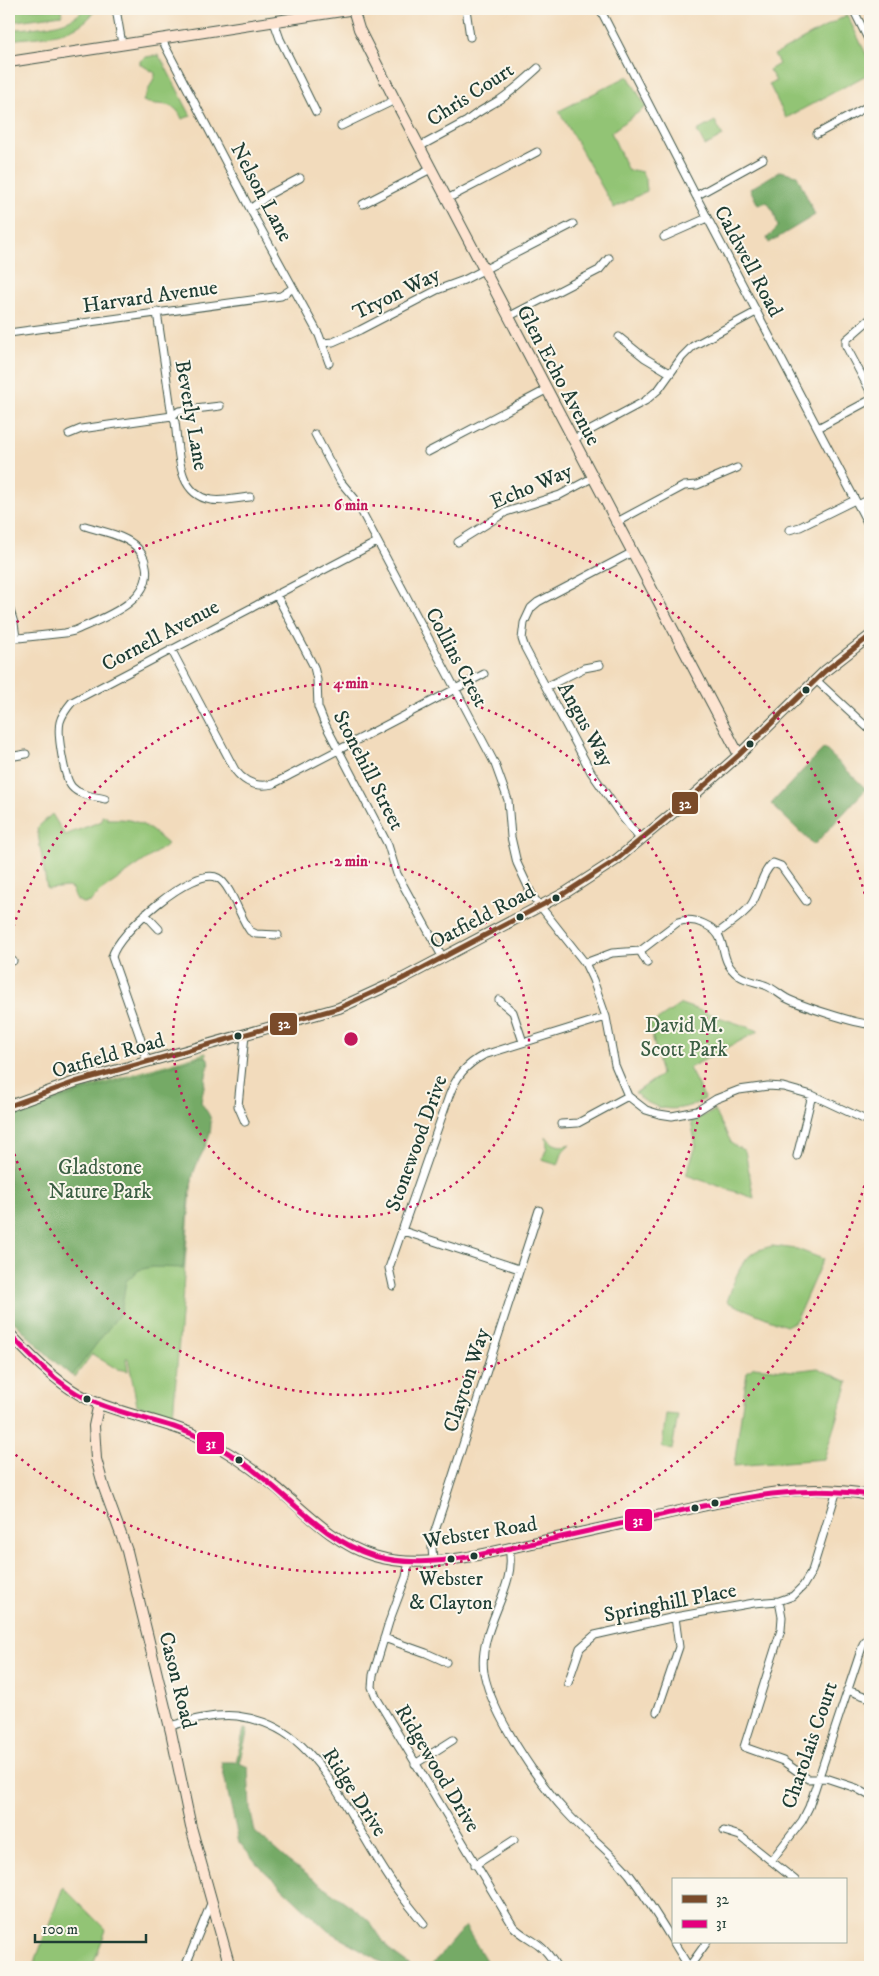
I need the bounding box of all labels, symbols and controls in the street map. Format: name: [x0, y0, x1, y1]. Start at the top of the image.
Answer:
street label: Chris Court: [422, 57, 519, 133]
street label: Nelson Lane: [224, 139, 298, 247]
street label: Caldwell Road: [708, 201, 789, 322]
street label: Tryon Way: [349, 261, 445, 326]
street label: Harvard Avenue: [81, 275, 220, 319]
street label: Glen Echo Avenue: [510, 301, 606, 450]
street label: Beverly Lane: [169, 358, 214, 473]
street label: Echo Way: [487, 458, 577, 516]
text: 6 min: [334, 496, 368, 515]
street label: Cornell Avenue: [97, 594, 224, 678]
street label: Collins Crest: [419, 603, 493, 712]
text: 4 min: [333, 674, 369, 693]
street label: Angus Way: [551, 678, 620, 772]
unlabelled marker: [801, 685, 811, 695]
street label: Stonehill Street: [327, 706, 409, 835]
unlabelled marker: [745, 739, 755, 749]
line badge: 32: [671, 791, 699, 815]
text: 32: [679, 795, 692, 813]
text: 2 min: [334, 852, 368, 871]
street label: Oatfield Road: [425, 878, 540, 956]
unlabelled marker: [551, 893, 561, 903]
unlabelled marker: [515, 912, 525, 922]
line badge: 32: [269, 1012, 298, 1036]
park label: David M. Scott Park: [640, 1013, 728, 1063]
text: 32: [278, 1015, 291, 1033]
street label: Oatfield Road: [49, 1027, 168, 1084]
centre of rings: [342, 1030, 360, 1048]
unlabelled marker: [233, 1031, 243, 1041]
street label: Stonewood Drive: [380, 1071, 454, 1215]
park label: Gladstone Nature Park: [49, 1155, 152, 1205]
street label: Clayton Way: [438, 1324, 496, 1436]
unlabelled marker: [82, 1394, 92, 1404]
line badge: 31: [196, 1431, 225, 1455]
text: 31: [206, 1435, 216, 1453]
unlabelled marker: [234, 1455, 244, 1465]
unlabelled marker: [710, 1498, 720, 1508]
unlabelled marker: [690, 1503, 700, 1513]
line badge: 31: [624, 1508, 653, 1532]
street label: Webster Road: [420, 1511, 539, 1555]
text: 31: [633, 1512, 643, 1530]
unlabelled marker: [469, 1551, 479, 1561]
marker: Webster & Clayton: [446, 1554, 456, 1564]
place label: Webster & Clayton: [409, 1567, 493, 1616]
street label: Springhill Place: [602, 1577, 739, 1629]
street label: Cason Road: [152, 1629, 202, 1732]
street label: Charolais Court: [776, 1678, 844, 1812]
street label: Ridgewood Drive: [389, 1700, 486, 1837]
street label: Ridge Drive: [316, 1744, 392, 1842]
legend: [672, 1878, 846, 1944]
text: 32: [716, 1890, 730, 1909]
scale bar: [35, 1911, 146, 1943]
text: 31: [716, 1914, 727, 1933]
text: 100 m: [42, 1920, 78, 1939]

